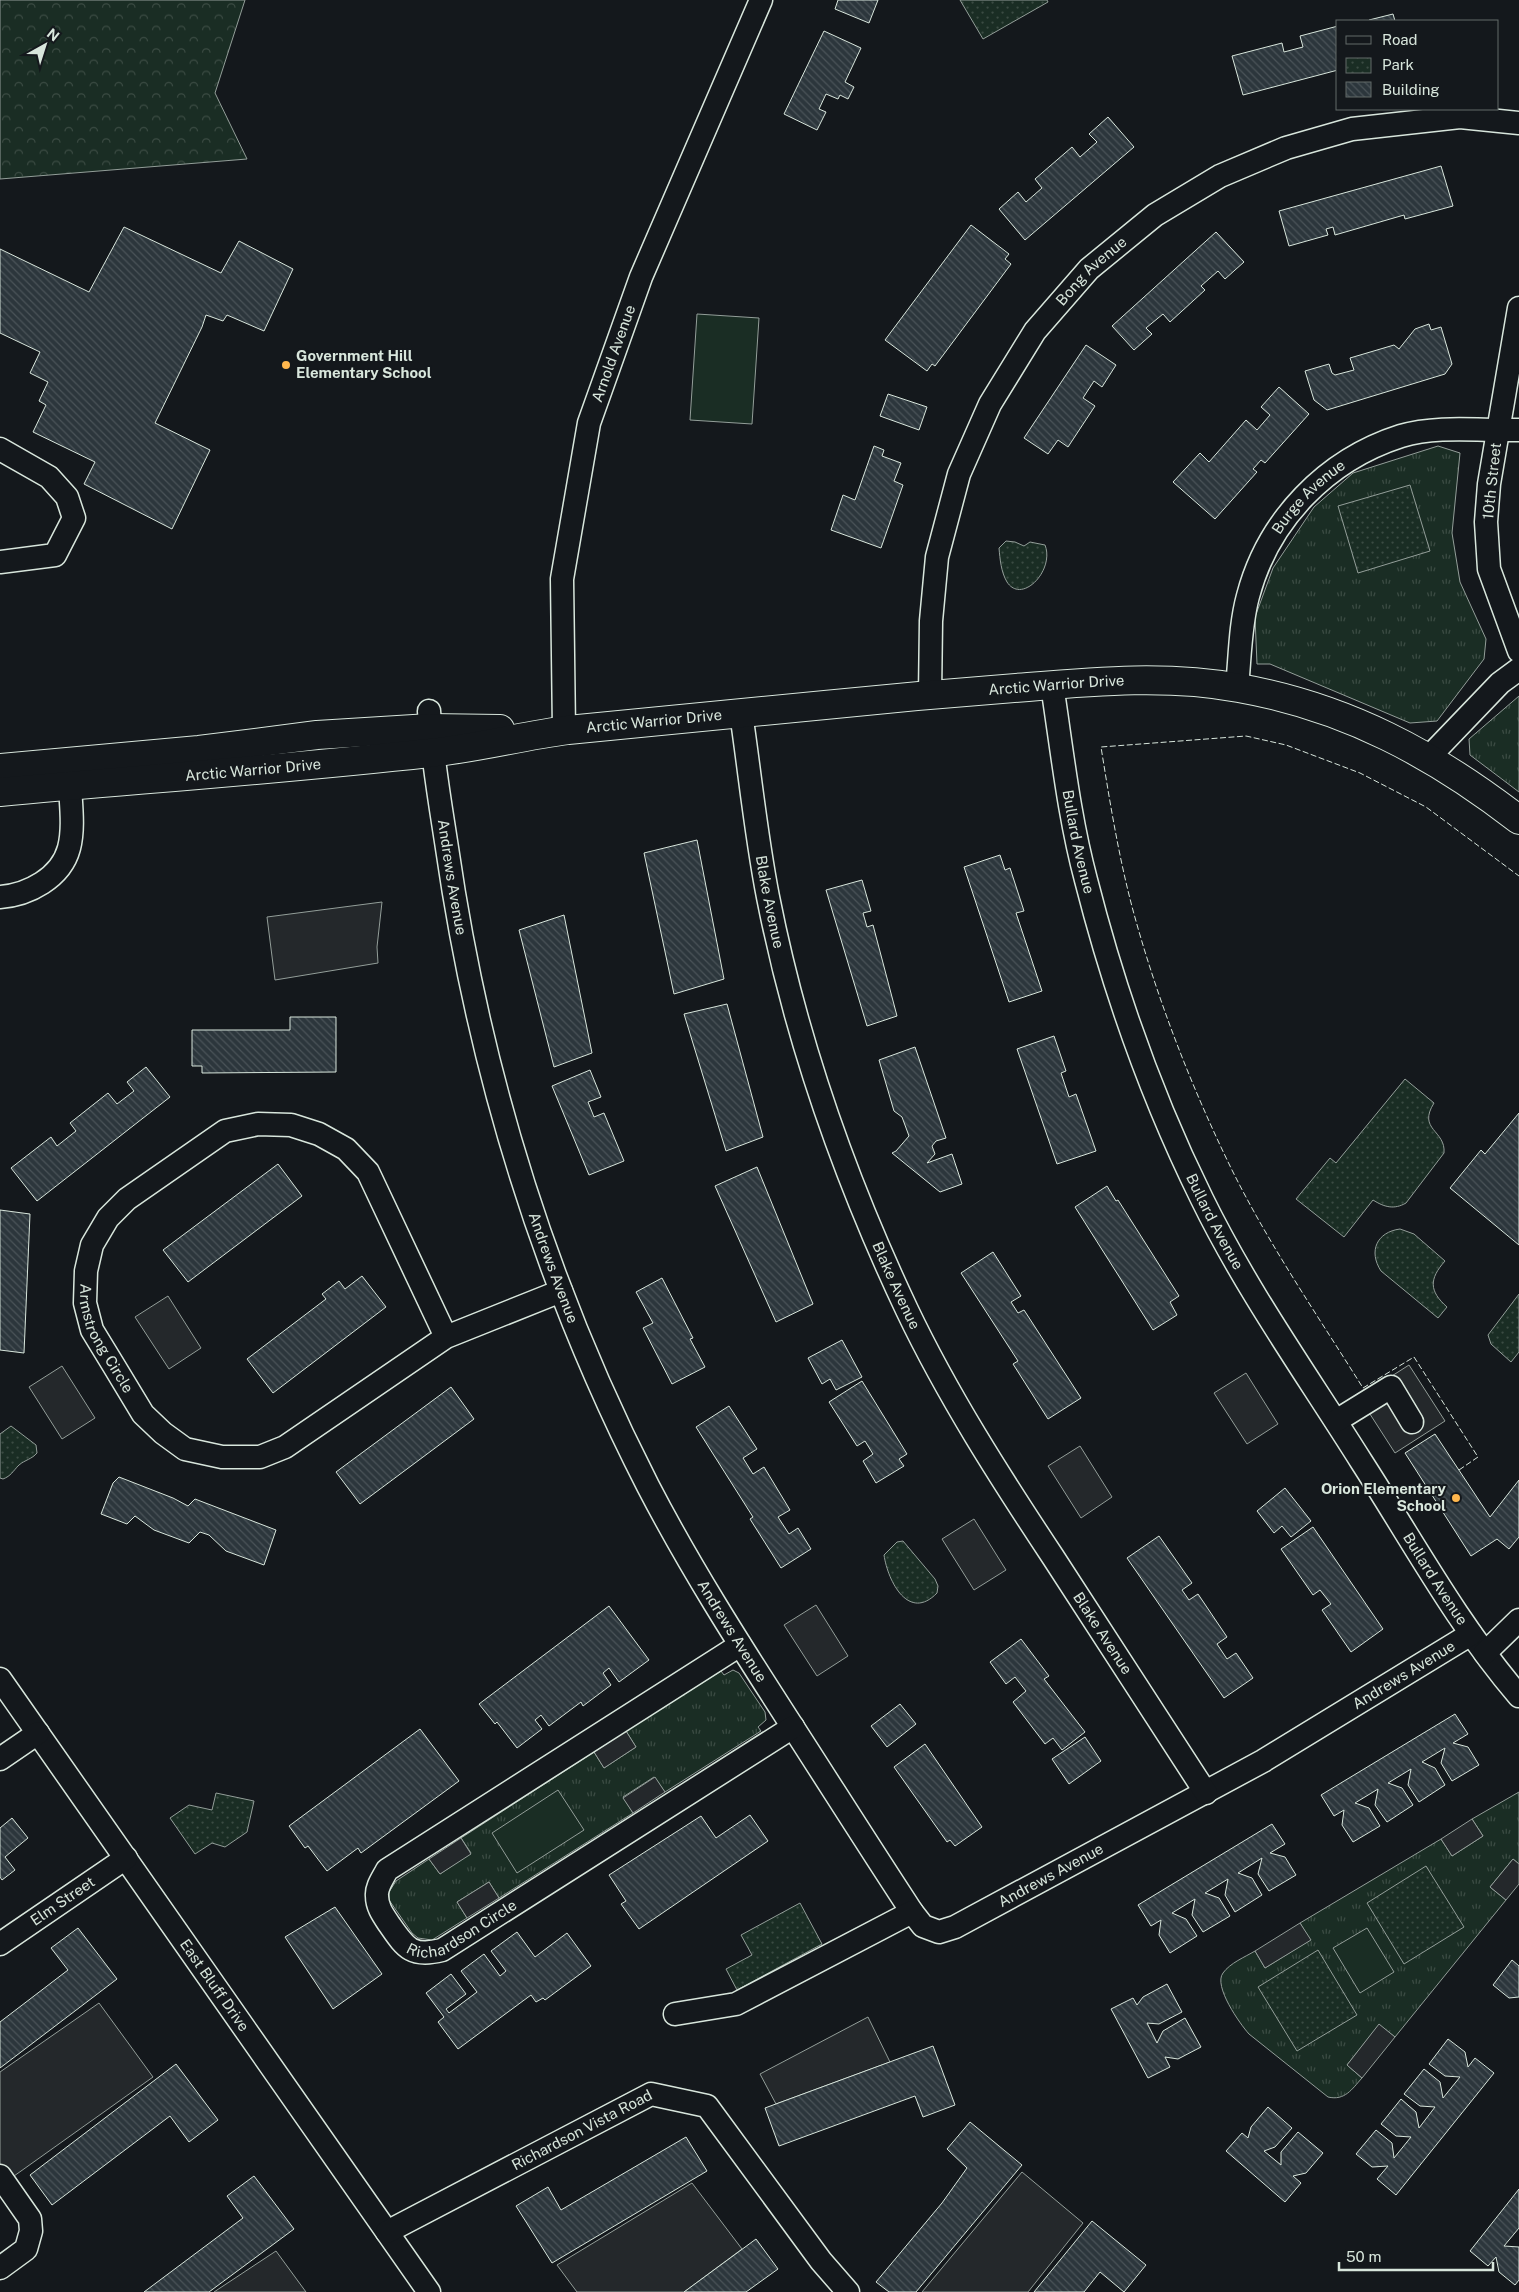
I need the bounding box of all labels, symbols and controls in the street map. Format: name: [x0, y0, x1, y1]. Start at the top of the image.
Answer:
north arrow: [20, 20, 70, 70]
legend: [1336, 20, 1499, 110]
text: N: [44, 25, 62, 45]
text: Road: [1382, 31, 1418, 48]
text: Park: [1382, 56, 1414, 73]
text: Building: [1382, 81, 1440, 98]
street label: Bong Avenue: [1052, 233, 1130, 309]
street label: Arnold Avenue: [588, 303, 638, 404]
place label: Government Hill Elementary School: [296, 347, 432, 381]
marker: Government Hill Elementary School: [280, 359, 292, 371]
street label: 10th Street: [1479, 441, 1504, 520]
street label: Burge Avenue: [1268, 456, 1348, 537]
street label: Arctic Warrior Drive: [988, 672, 1125, 698]
street label: Arctic Warrior Drive: [585, 706, 723, 736]
street label: Arctic Warrior Drive: [184, 755, 322, 784]
street label: Bullard Avenue: [1060, 788, 1098, 895]
street label: Andrews Avenue: [435, 818, 470, 936]
street label: Blake Avenue: [753, 854, 788, 950]
street label: Bullard Avenue: [1183, 1171, 1247, 1272]
street label: Andrews Avenue: [526, 1210, 582, 1325]
street label: Blake Avenue: [869, 1239, 924, 1332]
street label: Armstrong Circle: [77, 1284, 137, 1396]
place label: Orion Elementary School: [1321, 1480, 1447, 1514]
marker: Orion Elementary School: [1450, 1492, 1462, 1504]
street label: Bullard Avenue: [1400, 1529, 1471, 1628]
street label: Andrews Avenue: [695, 1577, 771, 1685]
street label: Blake Avenue: [1070, 1589, 1136, 1677]
street label: Andrews Avenue: [1349, 1637, 1458, 1712]
street label: Andrews Avenue: [995, 1840, 1106, 1910]
street label: Elm Street: [27, 1873, 98, 1929]
street label: Richardson Circle: [404, 1896, 520, 1961]
street label: East Bluff Drive: [177, 1936, 253, 2034]
street label: Richardson Vista Road: [509, 2086, 655, 2173]
scale bar: [1339, 2240, 1493, 2272]
text: 50 m: [1346, 2248, 1381, 2265]

